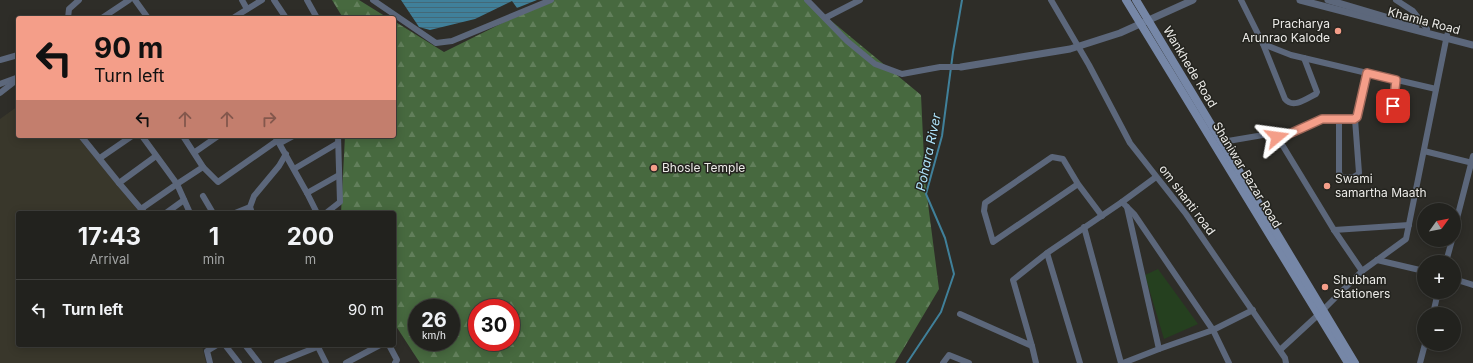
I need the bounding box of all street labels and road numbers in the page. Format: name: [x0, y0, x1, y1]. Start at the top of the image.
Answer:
street label: Khamla Road: [1386, 4, 1462, 37]
street label: Wankhede Road: [1160, 23, 1221, 110]
street label: Shaniwar Bazar Road: [1210, 119, 1285, 230]
street label: om shanti road: [1156, 162, 1219, 238]

